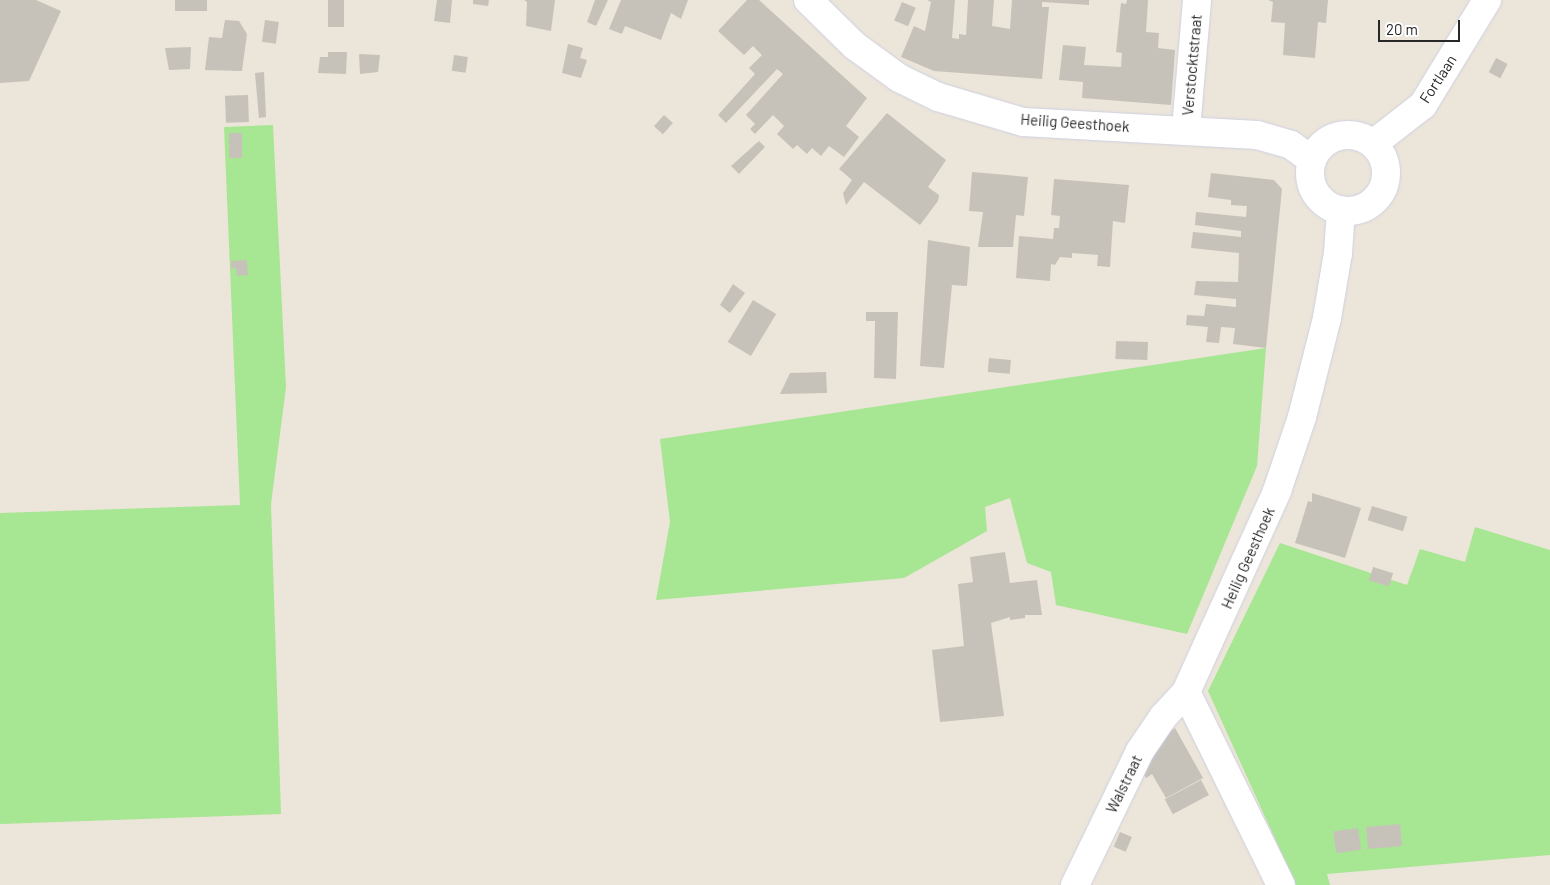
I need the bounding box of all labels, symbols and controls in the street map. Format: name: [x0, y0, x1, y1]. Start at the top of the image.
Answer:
scale bar: [1380, 10, 1462, 42]
street label: Verstocktstraat: [1179, 14, 1205, 116]
text: 20 m: [1386, 20, 1418, 38]
street label: Fortlaan: [1416, 51, 1460, 107]
street label: Heilig Geesthoek: [1020, 110, 1130, 136]
street label: Heilig Geesthoek: [1218, 504, 1278, 612]
street label: Walstraat: [1102, 752, 1146, 816]

